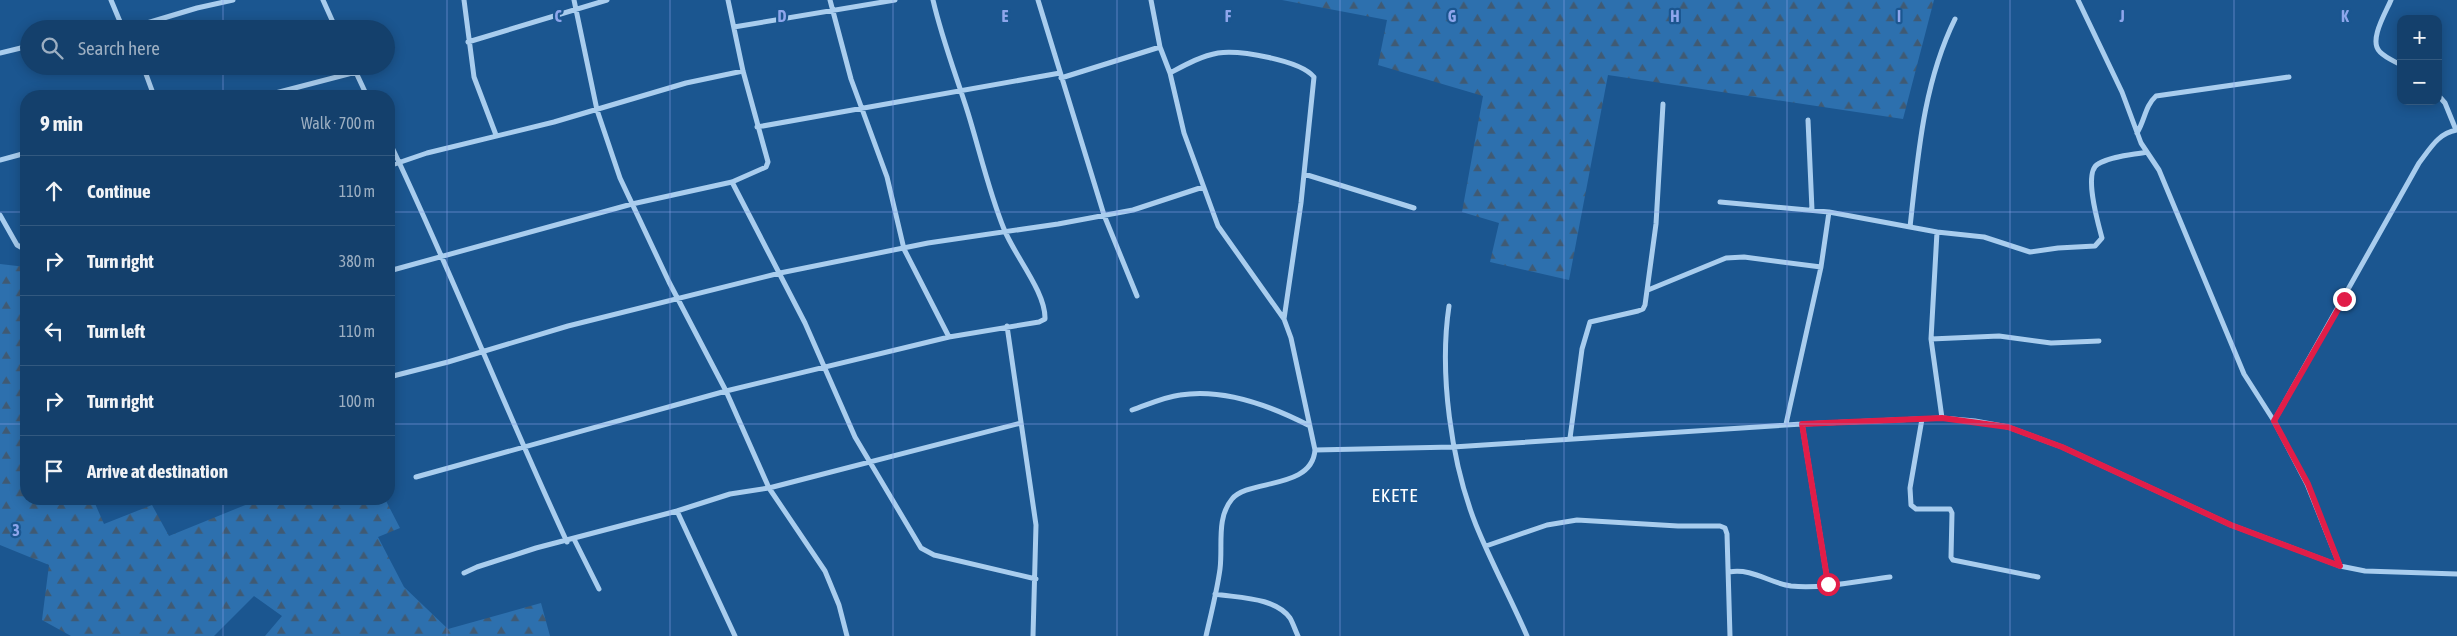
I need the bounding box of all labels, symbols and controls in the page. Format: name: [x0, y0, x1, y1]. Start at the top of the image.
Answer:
text: C: [554, 7, 562, 25]
text: D: [778, 7, 787, 25]
text: E: [1002, 7, 1009, 25]
text: F: [1225, 7, 1232, 25]
text: G: [1448, 7, 1457, 25]
text: H: [1670, 7, 1680, 25]
text: I: [1897, 7, 1901, 25]
text: J: [2118, 7, 2125, 25]
text: K: [2341, 7, 2349, 25]
map controls: [2397, 15, 2442, 105]
button: +: [2397, 15, 2442, 60]
search box: [20, 20, 395, 75]
icon: search: [38, 34, 66, 62]
text: Search here: [78, 37, 160, 59]
button: −: [2397, 60, 2442, 105]
text: 9 min: [40, 111, 83, 135]
text: Walk · 700 m: [301, 114, 375, 132]
icon: ahead: [40, 177, 68, 205]
text: Continue: [87, 180, 151, 202]
text: 110 m: [339, 182, 375, 200]
icon: right: [40, 247, 68, 275]
text: Turn right: [87, 250, 154, 272]
text: 380 m: [339, 252, 375, 270]
route end: [2333, 288, 2356, 311]
icon: left: [40, 317, 68, 345]
text: Turn left: [87, 320, 145, 342]
text: 110 m: [339, 322, 375, 340]
icon: right: [40, 387, 68, 415]
text: Turn right: [87, 390, 154, 412]
text: 100 m: [339, 392, 375, 410]
icon: arrive: [40, 457, 68, 485]
text: Arrive at destination: [87, 460, 228, 482]
district label: EKETE: [1372, 484, 1418, 506]
text: 3: [12, 521, 20, 539]
route start: [1817, 573, 1840, 596]

